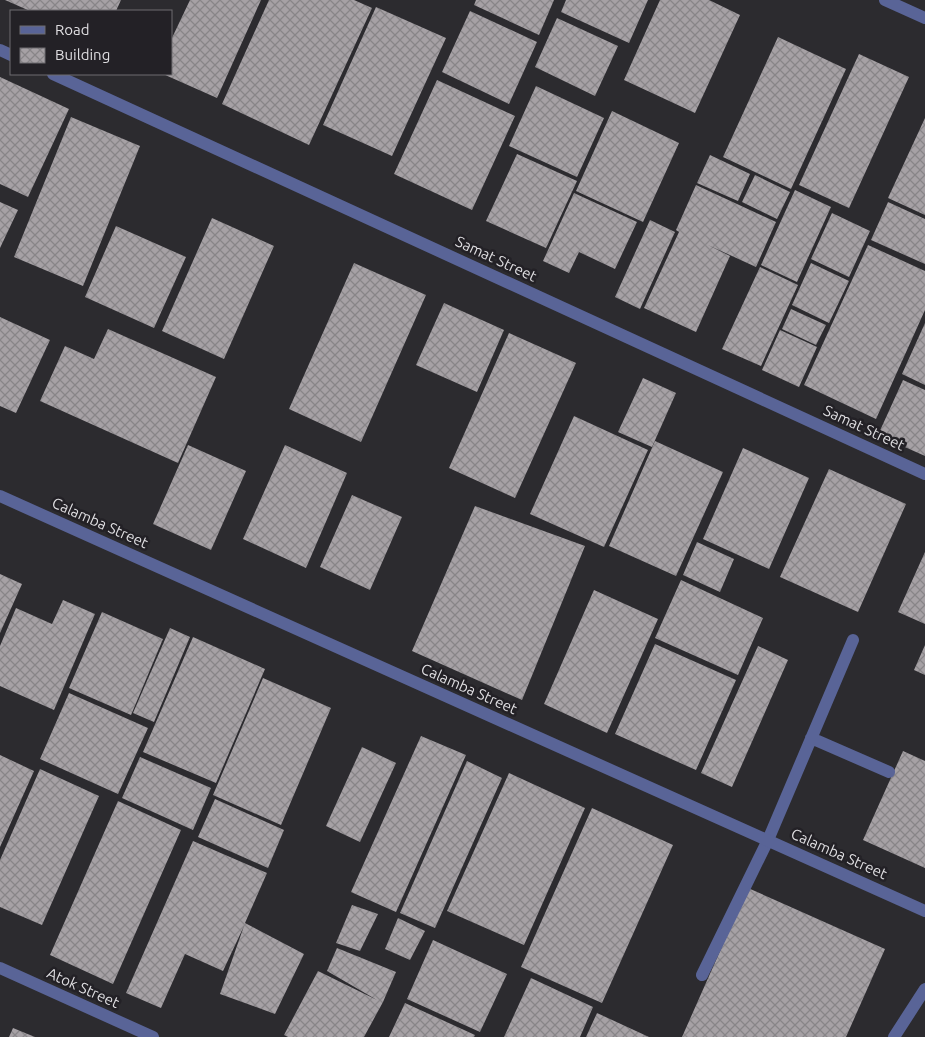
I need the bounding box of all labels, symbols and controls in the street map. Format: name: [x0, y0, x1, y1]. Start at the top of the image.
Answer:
legend: [10, 10, 172, 75]
text: Road: [55, 21, 90, 38]
text: Building: [55, 46, 110, 63]
street label: Samat Street: [453, 232, 540, 285]
street label: Samat Street: [821, 401, 908, 454]
street label: Calamba Street: [50, 494, 151, 551]
street label: Calamba Street: [419, 660, 520, 717]
street label: Calamba Street: [789, 825, 890, 882]
street label: Atok Street: [44, 964, 122, 1011]

